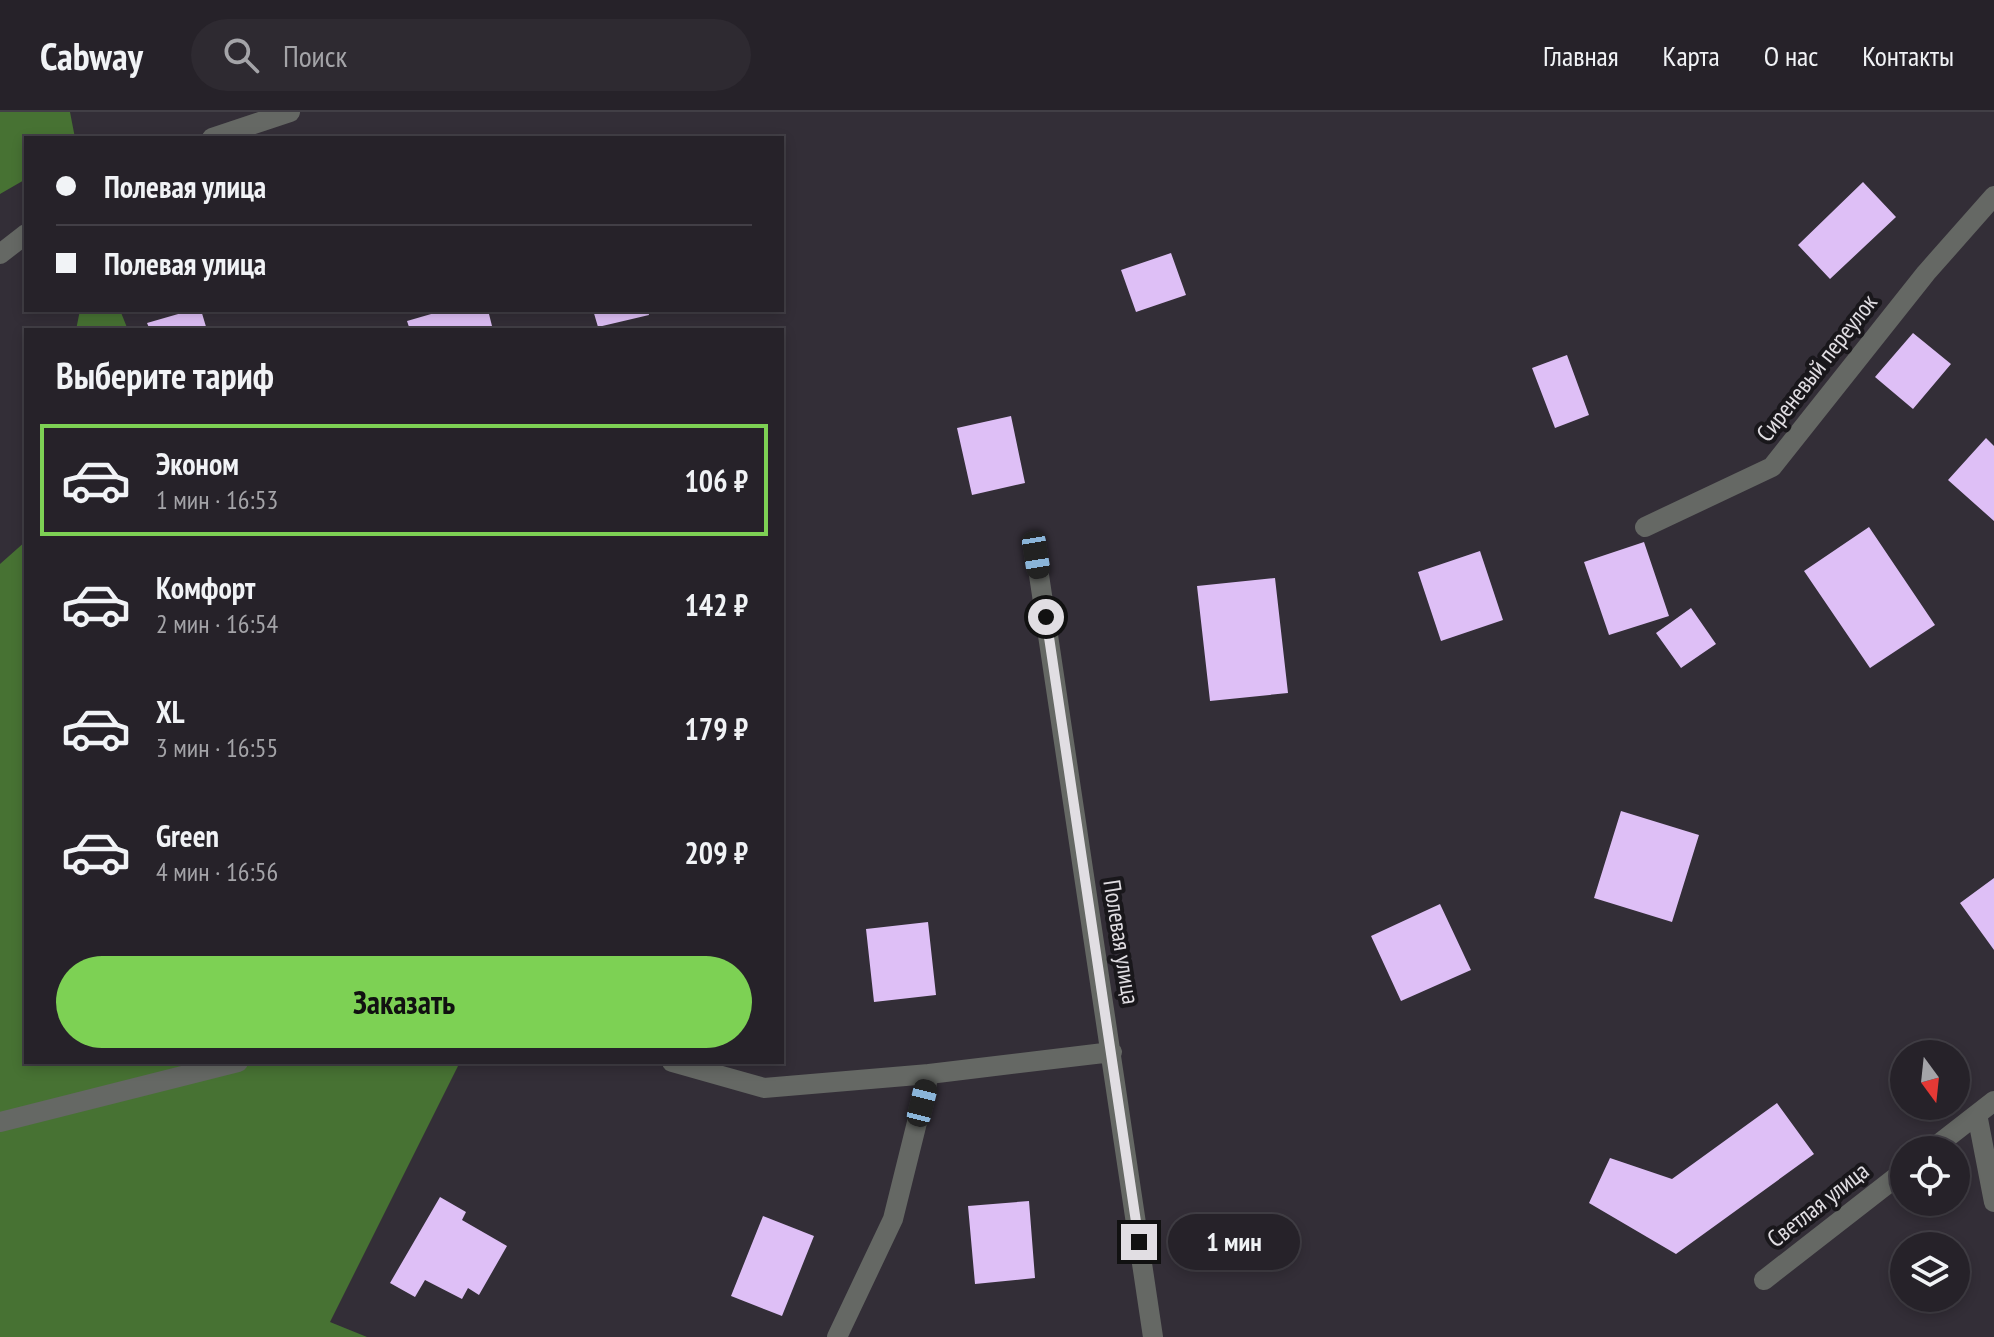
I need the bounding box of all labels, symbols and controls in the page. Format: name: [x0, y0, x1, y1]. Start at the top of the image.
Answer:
search box: [191, 19, 751, 91]
text: Cabway: [40, 31, 143, 80]
icon: search: [219, 33, 263, 77]
text: Поиск: [283, 36, 347, 75]
text: Главная: [1543, 37, 1619, 74]
text: Карта: [1663, 37, 1720, 74]
text: О нас: [1764, 37, 1818, 74]
text: Контакты: [1862, 37, 1954, 74]
text: Полевая улица: [104, 167, 266, 206]
text: Полевая улица: [104, 244, 266, 283]
street label: Сиреневый переулок: [1749, 287, 1884, 448]
text: Выберите тариф: [56, 352, 274, 399]
icon: car: [60, 444, 132, 516]
text: Эконом: [156, 444, 239, 483]
text: 106 ₽: [684, 461, 748, 500]
text: 1 мин · 16:53: [156, 483, 278, 516]
car: [1020, 529, 1052, 581]
icon: car: [60, 568, 132, 640]
text: Комфорт: [156, 568, 255, 607]
text: 142 ₽: [684, 585, 748, 624]
route start: [1028, 599, 1064, 635]
text: 2 мин · 16:54: [156, 607, 278, 640]
icon: car: [60, 692, 132, 764]
text: XL: [156, 692, 185, 731]
text: 179 ₽: [684, 709, 748, 748]
text: 3 мин · 16:55: [156, 731, 278, 764]
icon: car: [60, 816, 132, 888]
text: Green: [156, 816, 219, 855]
text: 209 ₽: [684, 833, 748, 872]
text: 4 мин · 16:56: [156, 855, 278, 888]
street label: Полевая улица: [1096, 878, 1147, 1006]
button: Заказать: [56, 956, 752, 1048]
north arrow: [1890, 1040, 1970, 1120]
map controls: [1890, 1040, 1970, 1312]
car: [905, 1077, 939, 1129]
button: locate: [1890, 1136, 1970, 1216]
street label: Светлая улица: [1761, 1155, 1875, 1254]
callout: 1 мин: [1167, 1214, 1299, 1270]
route end: [1121, 1224, 1157, 1260]
text: 1 мин: [1206, 1225, 1262, 1258]
button: layers: [1890, 1232, 1970, 1312]

